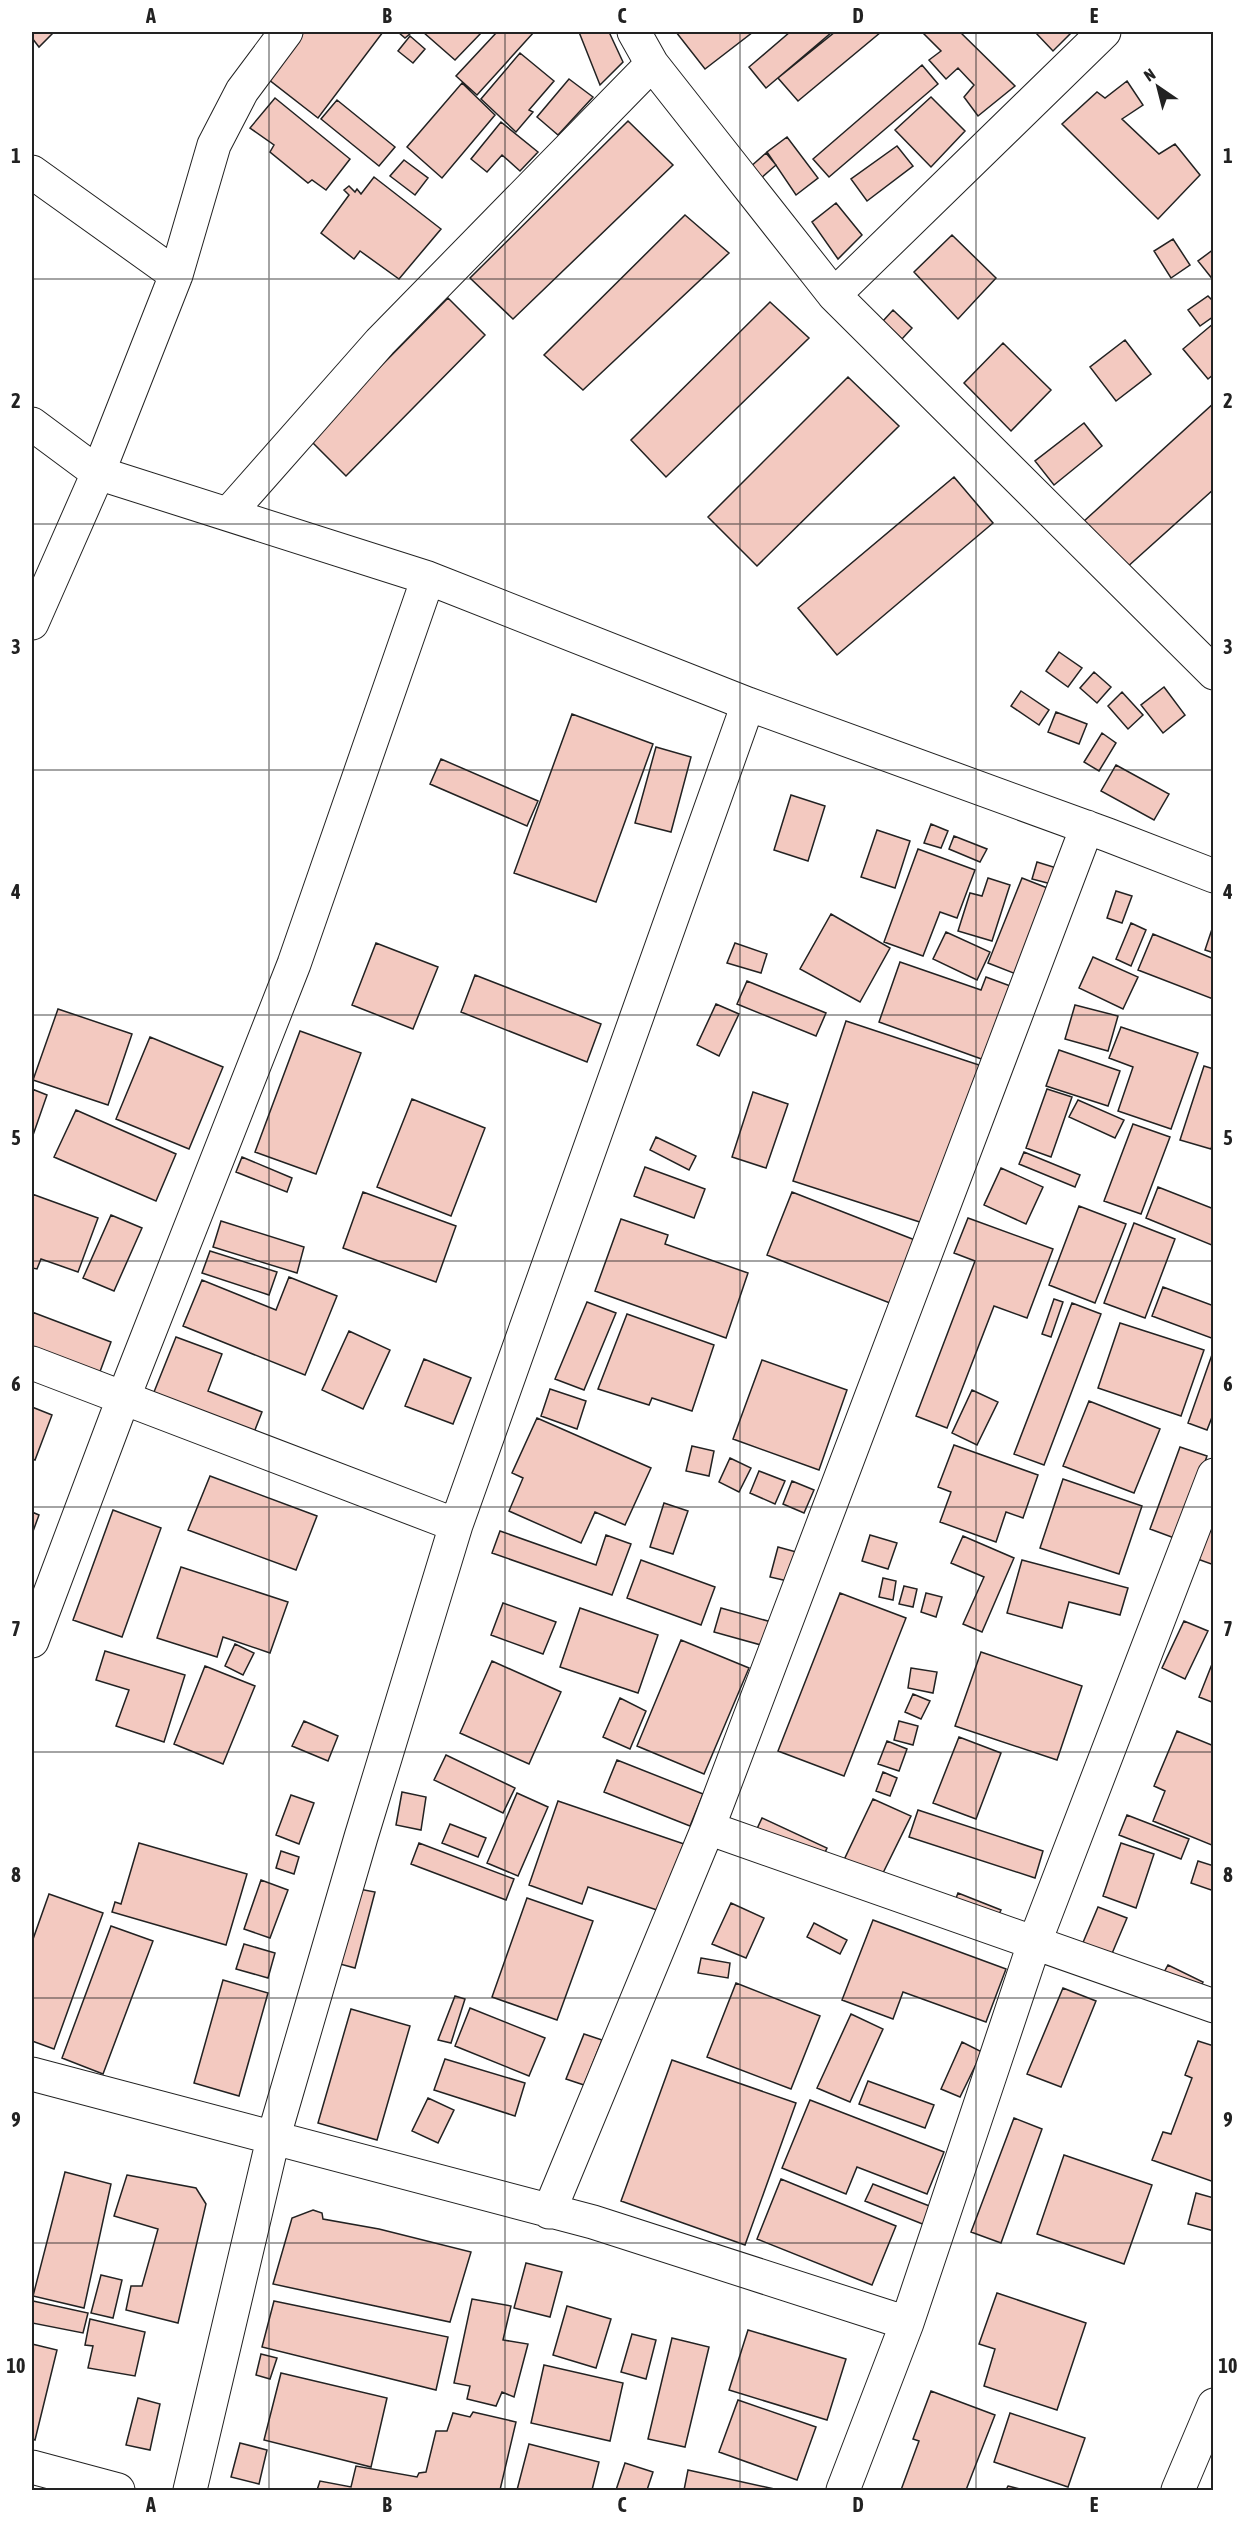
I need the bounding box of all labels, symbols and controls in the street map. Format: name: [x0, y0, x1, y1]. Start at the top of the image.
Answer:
text: A: [145, 4, 156, 27]
text: B: [382, 4, 392, 27]
text: C: [618, 4, 627, 27]
text: D: [852, 4, 864, 27]
text: E: [1090, 4, 1099, 27]
north arrow: [1128, 57, 1188, 117]
text: N: [1140, 65, 1158, 85]
text: 1: [11, 144, 21, 167]
text: 1: [1223, 144, 1233, 167]
text: 2: [11, 389, 21, 412]
text: 2: [1223, 389, 1233, 412]
text: 3: [11, 635, 21, 658]
text: 3: [1223, 635, 1233, 658]
text: 4: [10, 880, 21, 903]
text: 4: [1222, 880, 1233, 903]
text: 5: [11, 1126, 21, 1149]
text: 5: [1223, 1126, 1233, 1149]
text: 6: [11, 1372, 21, 1395]
text: 6: [1223, 1372, 1233, 1395]
text: 7: [11, 1617, 21, 1640]
text: 7: [1223, 1617, 1233, 1640]
text: 8: [11, 1863, 21, 1886]
text: 8: [1223, 1863, 1233, 1886]
text: 9: [11, 2108, 21, 2131]
text: 9: [1223, 2108, 1233, 2131]
text: 10: [7, 2354, 25, 2377]
text: 10: [1219, 2354, 1237, 2377]
text: A: [145, 2493, 156, 2516]
text: B: [382, 2493, 392, 2516]
text: C: [618, 2493, 627, 2516]
text: D: [852, 2493, 864, 2516]
text: E: [1090, 2493, 1099, 2516]

